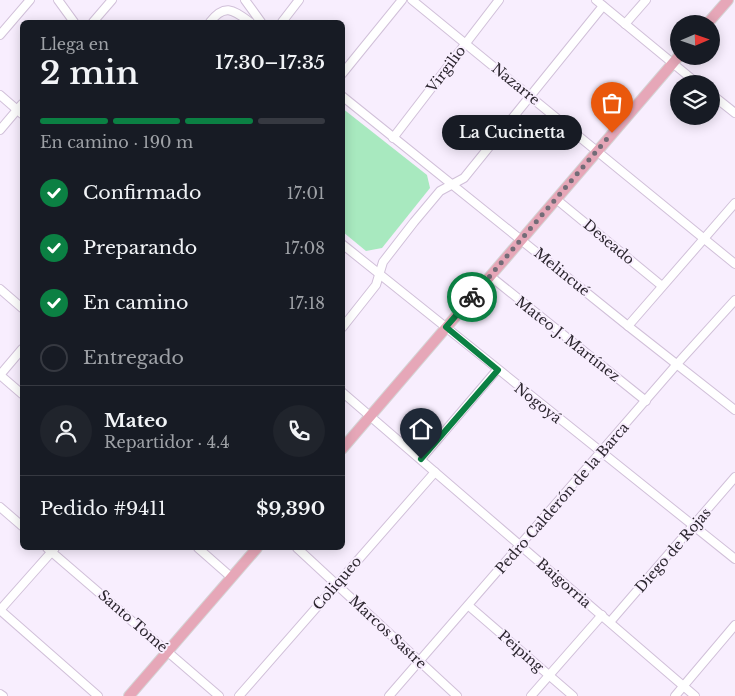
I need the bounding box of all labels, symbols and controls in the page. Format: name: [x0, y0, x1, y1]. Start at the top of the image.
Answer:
north arrow: [670, 15, 720, 65]
map controls: [670, 15, 720, 125]
text: Llega en: [40, 34, 109, 54]
street label: Virgilio: [422, 42, 469, 97]
text: 17:30–17:35: [215, 51, 325, 74]
text: 2 min: [40, 53, 139, 93]
street label: Nazarre: [488, 59, 544, 109]
button: layers: [670, 75, 720, 125]
pin: [591, 82, 633, 133]
icon: bag: [598, 89, 626, 117]
callout: La Cucinetta: [442, 116, 582, 150]
text: La Cucinetta: [459, 122, 565, 142]
text: En camino · 190 m: [40, 132, 193, 152]
icon: check: [40, 179, 68, 207]
text: Confirmado: [83, 181, 201, 204]
text: 17:01: [287, 183, 325, 203]
street label: Deseado: [580, 215, 638, 269]
icon: check: [40, 234, 68, 262]
text: Preparando: [83, 236, 197, 259]
text: 17:08: [284, 238, 325, 258]
street label: Melincué: [530, 244, 594, 300]
courier: [447, 272, 497, 322]
icon: bike: [458, 283, 486, 311]
icon: check: [40, 289, 68, 317]
text: En camino: [83, 291, 188, 314]
text: 17:18: [288, 293, 325, 313]
street label: Mateo J. Martínez: [512, 293, 624, 386]
text: Entregado: [83, 346, 184, 369]
street label: Nogoyá: [511, 379, 565, 427]
button: person: [40, 405, 92, 457]
button: phone: [273, 405, 325, 457]
pin: [400, 408, 442, 459]
text: Mateo: [104, 409, 168, 432]
icon: home: [407, 415, 435, 443]
street label: Pedro Calderón de la Barca: [491, 418, 633, 577]
text: Repartidor · 4.4: [104, 432, 230, 452]
text: Pedido #9411: [40, 497, 166, 520]
text: $9,390: [256, 497, 325, 520]
street label: Diego de Rojas: [631, 504, 715, 596]
street label: Coliqueo: [309, 552, 365, 614]
street label: Baigorria: [533, 554, 595, 612]
street label: Santo Tomé: [95, 586, 171, 656]
street label: Marcos Sastre: [345, 591, 431, 673]
street label: Peiping: [495, 626, 548, 676]

